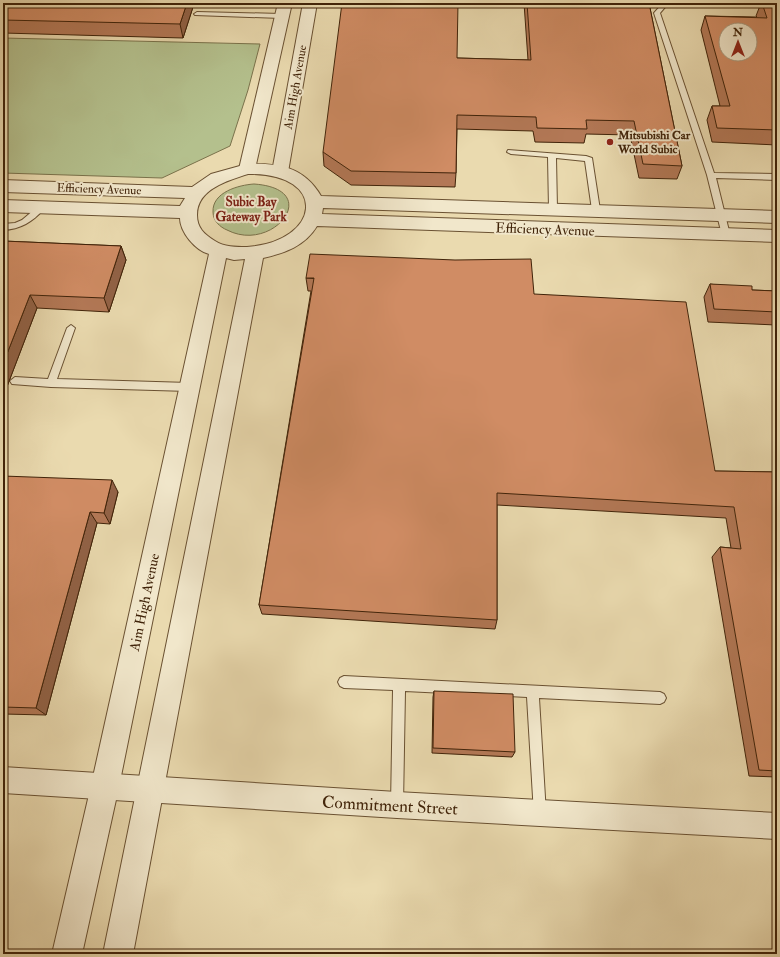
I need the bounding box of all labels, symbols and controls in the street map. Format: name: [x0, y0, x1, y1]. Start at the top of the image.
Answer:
north arrow: [718, 22, 758, 62]
text: N: [732, 26, 744, 39]
street label: Aim High Avenue: [281, 44, 310, 131]
place label: Mitsubishi Car World Subic: [617, 128, 691, 157]
marker: Mitsubishi Car World Subic: [605, 137, 615, 147]
street label: Efficiency Avenue: [56, 181, 142, 198]
district label: Subic Bay Gateway Park: [215, 194, 287, 226]
street label: Efficiency Avenue: [495, 219, 595, 241]
street label: Aim High Avenue: [126, 552, 163, 653]
street label: Commitment Street: [322, 791, 459, 820]

